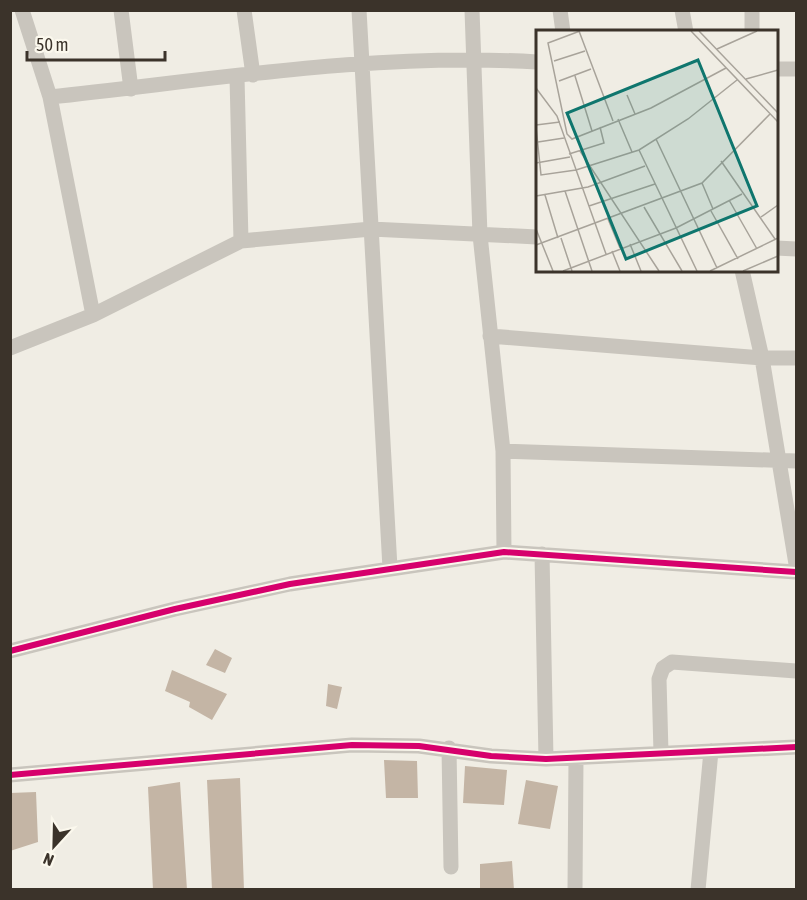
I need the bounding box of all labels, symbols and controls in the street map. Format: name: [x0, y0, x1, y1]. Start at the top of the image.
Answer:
scale bar: [27, 24, 165, 62]
inset map: [536, 30, 777, 272]
text: 50 m: [36, 34, 68, 55]
north arrow: [24, 816, 84, 876]
text: N: [41, 850, 56, 870]

